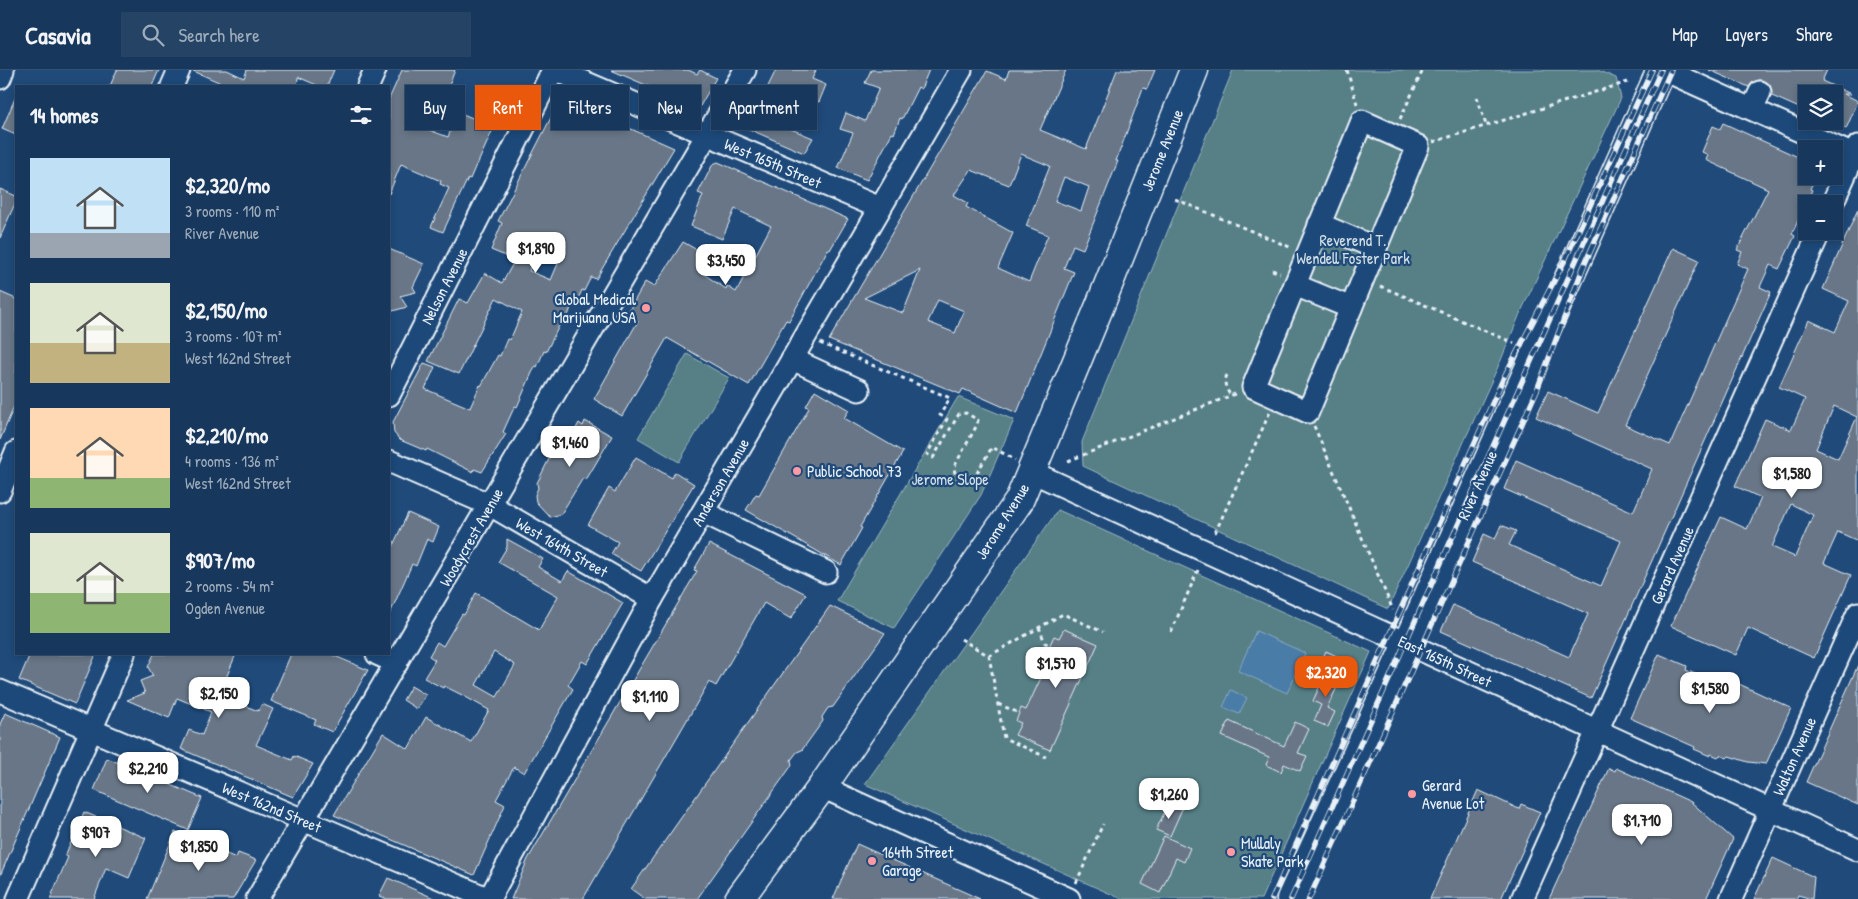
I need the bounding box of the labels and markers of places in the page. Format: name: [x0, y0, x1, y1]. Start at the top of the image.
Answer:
pin: $1,890: [495, 232, 577, 274]
pin: $3,450: [685, 244, 767, 286]
place label: Global Medical Marijuana USA: [553, 288, 637, 328]
marker: Global Medical Marijuana USA: [640, 302, 652, 314]
pin: $1,460: [529, 426, 611, 468]
pin: $1,580: [1751, 456, 1833, 499]
place label: Public School 73: [807, 460, 902, 482]
marker: Public School 73: [791, 465, 803, 477]
pin: $1,570: [1015, 646, 1097, 689]
pin: $2,320: [1285, 656, 1367, 698]
pin: $1,580: [1669, 672, 1751, 714]
pin: $2,150: [178, 676, 260, 719]
pin: $1,110: [609, 680, 691, 722]
pin: $2,210: [107, 752, 189, 794]
place label: Gerard Avenue Lot: [1422, 774, 1485, 814]
pin: $1,260: [1128, 778, 1210, 820]
marker: Gerard Avenue Lot: [1406, 788, 1418, 800]
pin: $1,710: [1601, 804, 1683, 846]
pin: $907: [66, 816, 126, 858]
pin: $1,850: [158, 830, 240, 872]
place label: Mullaly Skate Park: [1241, 832, 1304, 872]
place label: 164th Street Garage: [882, 841, 954, 881]
marker: Mullaly Skate Park: [1225, 846, 1237, 858]
marker: 164th Street Garage: [866, 855, 878, 867]

